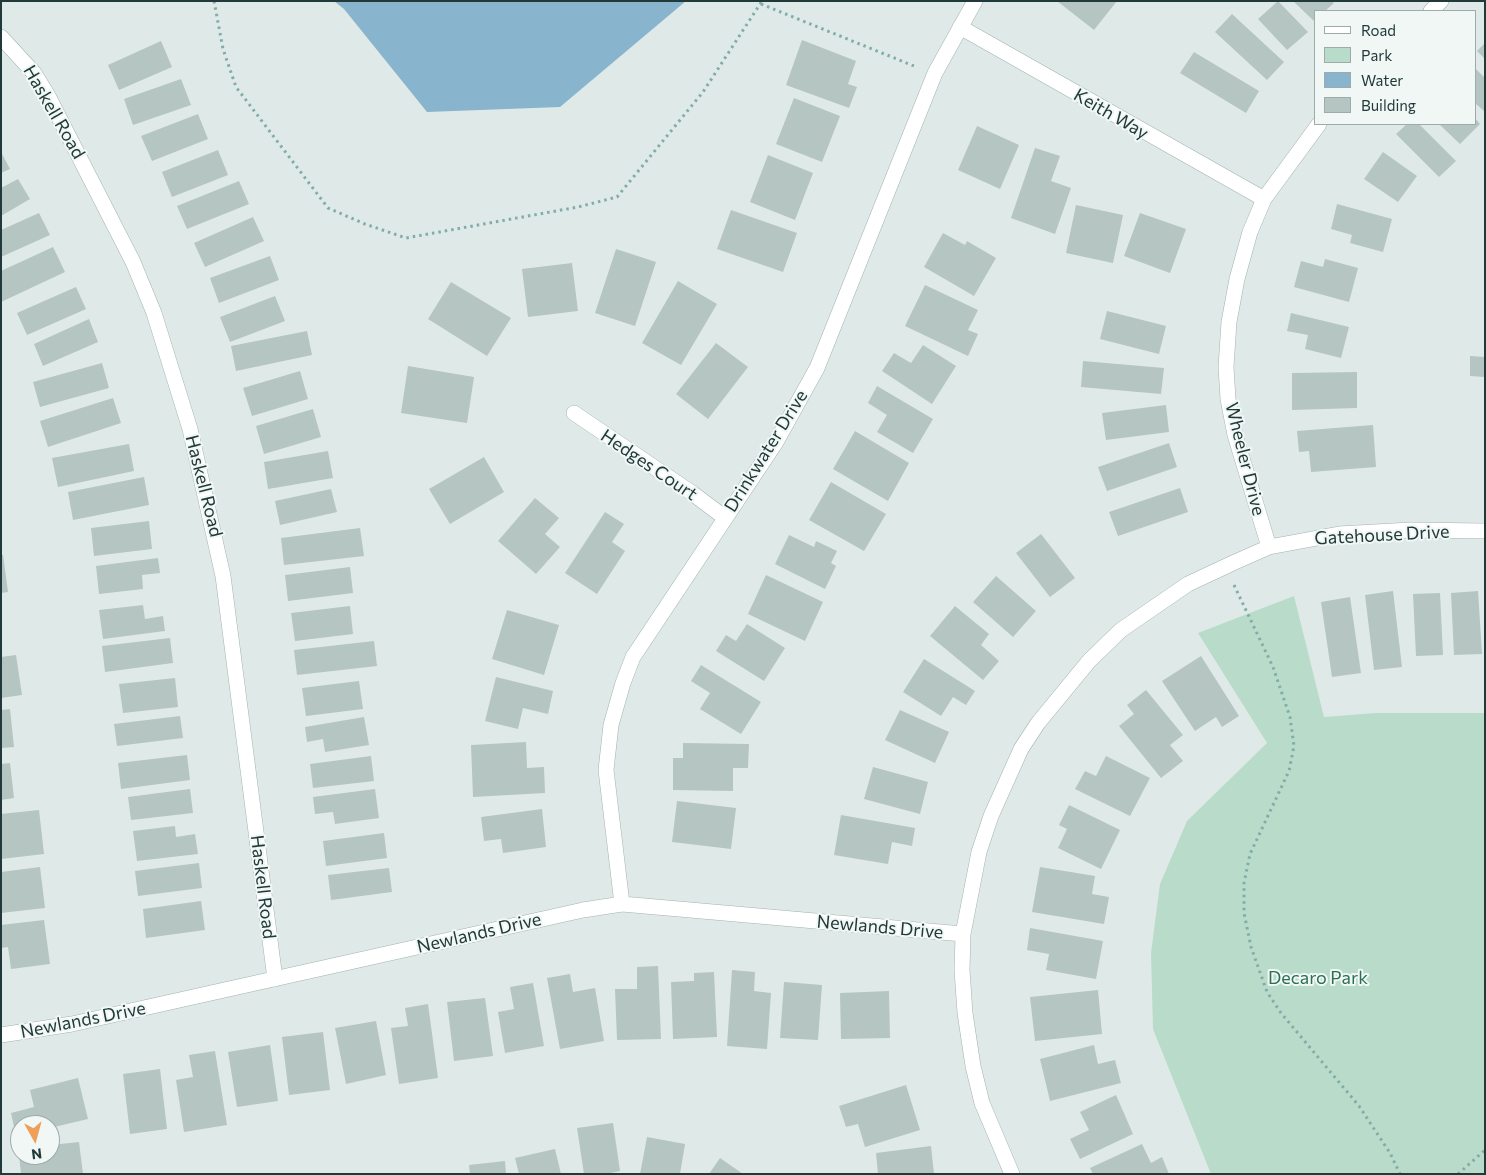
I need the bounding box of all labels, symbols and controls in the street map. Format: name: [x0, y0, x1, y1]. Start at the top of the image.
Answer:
legend: [1314, 10, 1476, 125]
text: Road: [1361, 21, 1396, 39]
text: Park: [1361, 46, 1392, 64]
street label: Haskell Road: [19, 61, 89, 163]
text: Water: [1361, 71, 1403, 89]
street label: Keith Way: [1070, 84, 1152, 144]
text: Building: [1361, 96, 1416, 114]
street label: Drinkwater Drive: [720, 386, 812, 516]
street label: Wheeler Drive: [1221, 400, 1269, 518]
street label: Hedges Court: [597, 425, 701, 505]
street label: Haskell Road: [181, 433, 227, 539]
street label: Gatehouse Drive: [1314, 521, 1450, 549]
street label: Haskell Road: [246, 834, 280, 940]
street label: Newlands Drive: [415, 908, 543, 958]
street label: Newlands Drive: [816, 911, 944, 943]
park label: Decaro Park: [1268, 967, 1368, 989]
street label: Newlands Drive: [19, 997, 147, 1043]
north arrow: [10, 1115, 60, 1165]
text: N: [31, 1145, 43, 1163]

